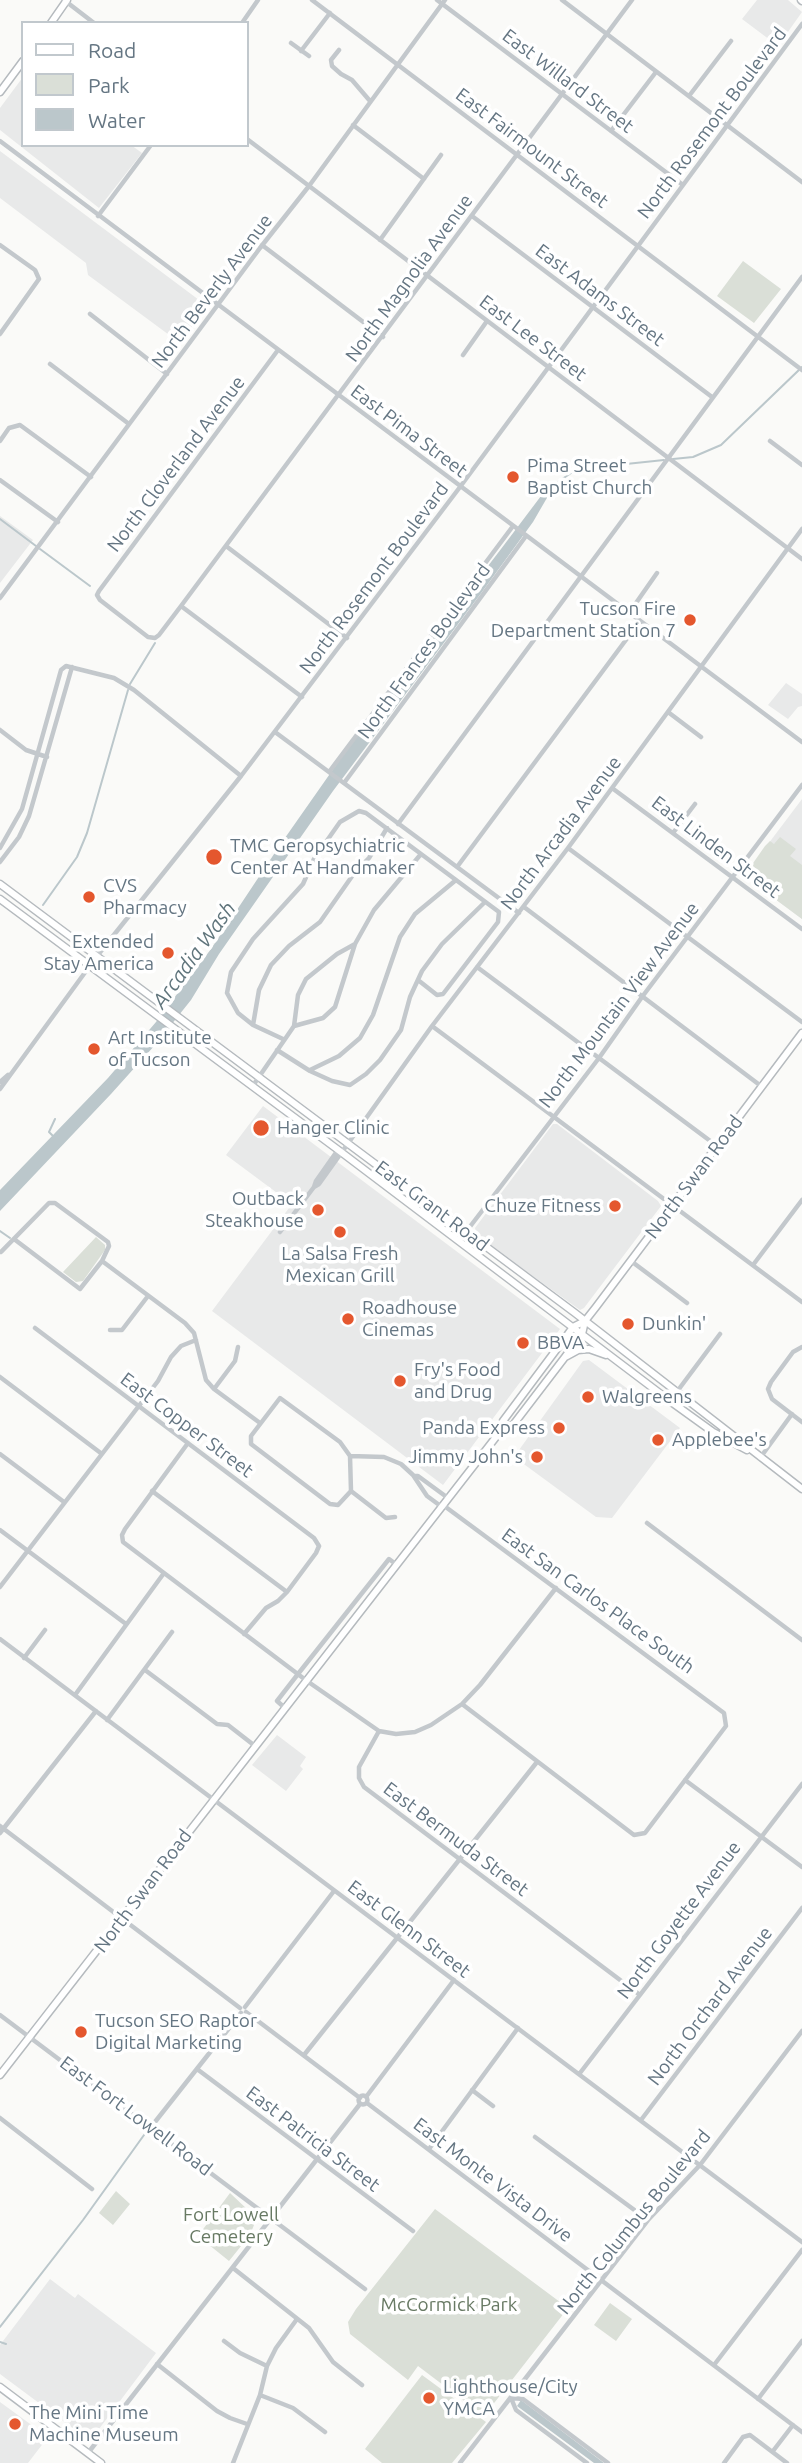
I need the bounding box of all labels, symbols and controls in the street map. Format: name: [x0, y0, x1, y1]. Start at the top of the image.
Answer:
legend: [21, 21, 248, 147]
street label: North Rosemont Boulevard: [633, 23, 791, 223]
street label: East Willard Street: [498, 24, 638, 138]
text: Road: [88, 38, 136, 62]
text: Park: [88, 73, 130, 97]
street label: East Fairmount Street: [451, 83, 613, 213]
text: Water: [88, 108, 146, 132]
street label: North Magnolia Avenue: [341, 190, 477, 366]
street label: North Beverly Avenue: [147, 210, 277, 372]
street label: East Adams Street: [531, 239, 669, 351]
street label: East Lee Street: [475, 290, 591, 386]
street label: North Cloverland Avenue: [102, 372, 250, 556]
street label: East Pima Street: [346, 380, 472, 482]
place label: Pima Street Baptist Church: [527, 455, 652, 499]
marker: Pima Street Baptist Church: [505, 469, 521, 485]
street label: North Rosemont Boulevard: [295, 478, 453, 678]
street label: North Frances Boulevard: [353, 559, 495, 743]
place label: Tucson Fire Department Station 7: [491, 598, 676, 642]
marker: Tucson Fire Department Station 7: [682, 612, 698, 628]
street label: North Arcadia Avenue: [496, 752, 626, 914]
street label: East Linden Street: [647, 791, 785, 903]
place label: TMC Geropsychiatric Center At Handmaker: [230, 835, 415, 879]
marker: TMC Geropsychiatric Center At Handmaker: [204, 847, 224, 867]
place label: CVS Pharmacy: [103, 875, 187, 919]
marker: CVS Pharmacy: [81, 889, 97, 905]
water label: Arcadia Wash: [147, 897, 241, 1013]
street label: North Mountain View Avenue: [534, 898, 704, 1112]
place label: Extended Stay America: [44, 931, 154, 975]
marker: Extended Stay America: [160, 945, 176, 961]
place label: Art Institute of Tucson: [108, 1027, 212, 1071]
marker: Art Institute of Tucson: [86, 1041, 102, 1057]
street label: North Swan Road: [640, 1111, 748, 1243]
place label: Hanger Clinic: [277, 1117, 389, 1139]
marker: Hanger Clinic: [251, 1118, 271, 1138]
street label: East Grant Road: [371, 1156, 493, 1256]
place label: Outback Steakhouse: [205, 1188, 304, 1232]
place label: Chuze Fitness: [484, 1195, 601, 1217]
marker: Chuze Fitness: [607, 1198, 623, 1214]
marker: Outback Steakhouse: [310, 1202, 326, 1218]
marker: La Salsa Fresh Mexican Grill: [332, 1224, 348, 1240]
place label: La Salsa Fresh Mexican Grill: [281, 1243, 399, 1287]
place label: Roadhouse Cinemas: [362, 1297, 457, 1341]
marker: Roadhouse Cinemas: [340, 1311, 356, 1327]
place label: Dunkin': [642, 1313, 706, 1335]
marker: Dunkin': [620, 1316, 636, 1332]
place label: BBVA: [537, 1332, 584, 1354]
marker: BBVA: [515, 1335, 531, 1351]
place label: Fry's Food and Drug: [414, 1359, 501, 1403]
street label: East Copper Street: [116, 1368, 258, 1482]
marker: Fry's Food and Drug: [392, 1373, 408, 1389]
place label: Walgreens: [602, 1386, 692, 1408]
marker: Walgreens: [580, 1389, 596, 1405]
place label: Panda Express: [422, 1417, 545, 1439]
marker: Panda Express: [551, 1420, 567, 1436]
place label: Applebee's: [672, 1429, 767, 1451]
marker: Applebee's: [650, 1432, 666, 1448]
place label: Jimmy John's: [408, 1446, 523, 1468]
marker: Jimmy John's: [529, 1449, 545, 1465]
street label: East San Carlos Place South: [497, 1523, 699, 1679]
street label: East Bermuda Street: [379, 1777, 533, 1901]
street label: North Swan Road: [89, 1825, 197, 1957]
street label: North Goyette Avenue: [612, 1837, 746, 2003]
street label: East Glenn Street: [343, 1875, 475, 1983]
street label: North Orchard Avenue: [643, 1922, 777, 2090]
place label: Tucson SEO Raptor Digital Marketing: [95, 2010, 257, 2054]
marker: Tucson SEO Raptor Digital Marketing: [73, 2024, 89, 2040]
street label: East Fort Lowell Road: [55, 2051, 217, 2181]
street label: East Patricia Street: [242, 2081, 384, 2197]
street label: East Monte Vista Drive: [409, 2113, 577, 2247]
street label: North Columbus Boulevard: [552, 2125, 716, 2319]
park label: Fort Lowell Cemetery: [183, 2204, 279, 2248]
park label: McCormick Park: [381, 2294, 517, 2316]
place label: Lighthouse/City YMCA: [443, 2376, 578, 2420]
marker: Lighthouse/City YMCA: [421, 2390, 437, 2406]
place label: The Mini Time Machine Museum: [29, 2402, 179, 2446]
marker: The Mini Time Machine Museum: [7, 2416, 23, 2432]

